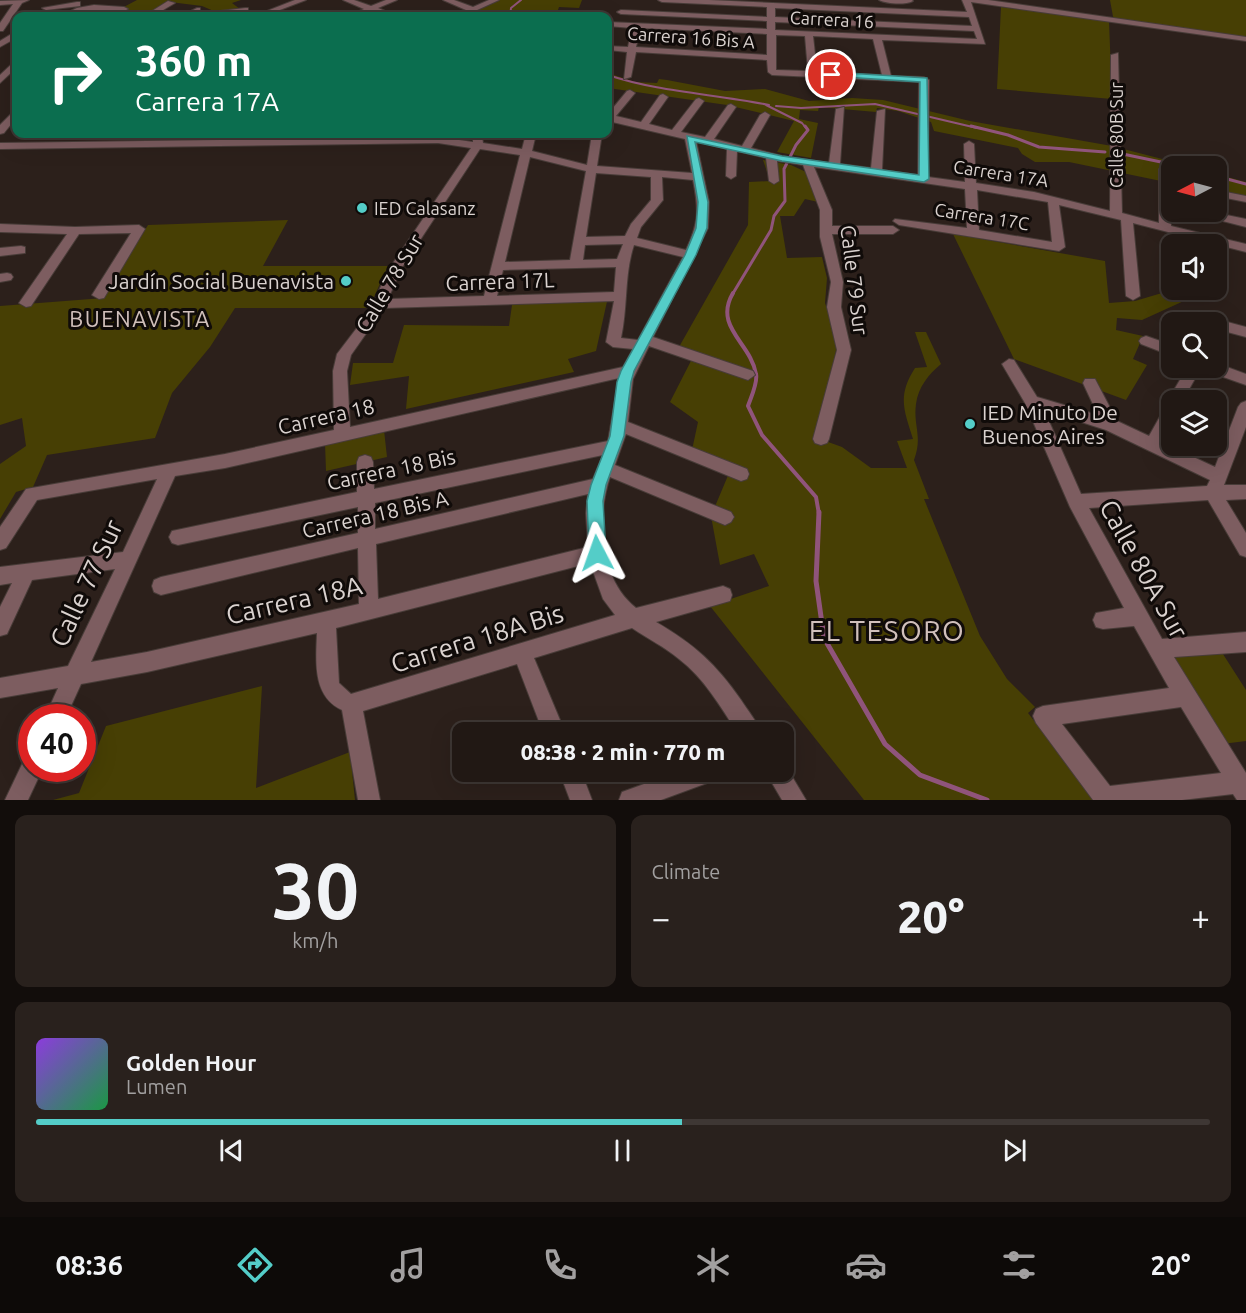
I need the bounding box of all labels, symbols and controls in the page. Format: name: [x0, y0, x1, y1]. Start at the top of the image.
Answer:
street label: Carrera 16: [789, 7, 875, 31]
street label: Carrera 16 Bis A: [626, 23, 756, 51]
icon: right: [36, 36, 114, 114]
text: 360 m: [135, 37, 252, 84]
pin: [805, 49, 856, 100]
icon: arrive: [814, 58, 847, 91]
street label: Calle 80B Sur: [1106, 82, 1126, 188]
text: Carrera 17A: [135, 86, 279, 116]
street label: Carrera 17A: [952, 156, 1050, 190]
north arrow: [1161, 156, 1227, 222]
map controls: [1161, 156, 1227, 456]
place label: IED Calasanz: [374, 198, 475, 218]
street label: Carrera 17C: [933, 199, 1031, 233]
marker: IED Calasanz: [355, 201, 369, 215]
street label: Calle 79 Sur: [836, 224, 874, 336]
street label: Calle 78 Sur: [350, 229, 428, 337]
button: sound: [1161, 234, 1227, 300]
street label: Carrera 17L: [445, 267, 555, 295]
place label: Jardín Social Buenavista: [108, 269, 334, 293]
marker: Jardín Social Buenavista: [339, 274, 353, 288]
district label: BUENAVISTA: [69, 306, 211, 331]
button: search: [1161, 312, 1227, 378]
button: layers: [1161, 390, 1227, 456]
street label: Carrera 18: [275, 393, 377, 439]
place label: IED Minuto De Buenos Aires: [982, 400, 1118, 448]
marker: IED Minuto De Buenos Aires: [963, 417, 977, 431]
street label: Carrera 18 Bis: [325, 444, 457, 494]
street label: Carrera 18 Bis A: [300, 485, 451, 542]
street label: Calle 80A Sur: [1094, 495, 1194, 643]
street label: Calle 77 Sur: [44, 515, 128, 651]
position arrow: [565, 521, 629, 585]
street label: Carrera 18A: [223, 570, 365, 630]
street label: Carrera 18A Bis: [387, 598, 567, 678]
district label: EL TESORO: [809, 615, 965, 646]
speed limit sign: 40: [18, 704, 96, 782]
text: 08:38 · 2 min · 770 m: [521, 739, 725, 764]
text: 30: [271, 846, 359, 934]
text: Climate: [652, 860, 720, 883]
text: 20°: [897, 891, 964, 942]
text: −: [652, 899, 670, 936]
text: +: [1191, 899, 1210, 936]
text: km/h: [292, 929, 338, 952]
text: Golden Hour: [126, 1050, 256, 1075]
text: Lumen: [126, 1075, 187, 1098]
icon: previous: [215, 1134, 248, 1167]
icon: pause: [606, 1134, 639, 1167]
icon: next: [998, 1134, 1031, 1167]
icon: directions: [234, 1244, 276, 1286]
icon: music: [387, 1244, 429, 1286]
icon: phone: [539, 1244, 581, 1286]
icon: climate: [692, 1244, 734, 1286]
icon: car: [845, 1244, 887, 1286]
icon: filters: [998, 1244, 1040, 1286]
text: 08:36: [55, 1250, 123, 1280]
text: 20°: [1151, 1250, 1191, 1280]

